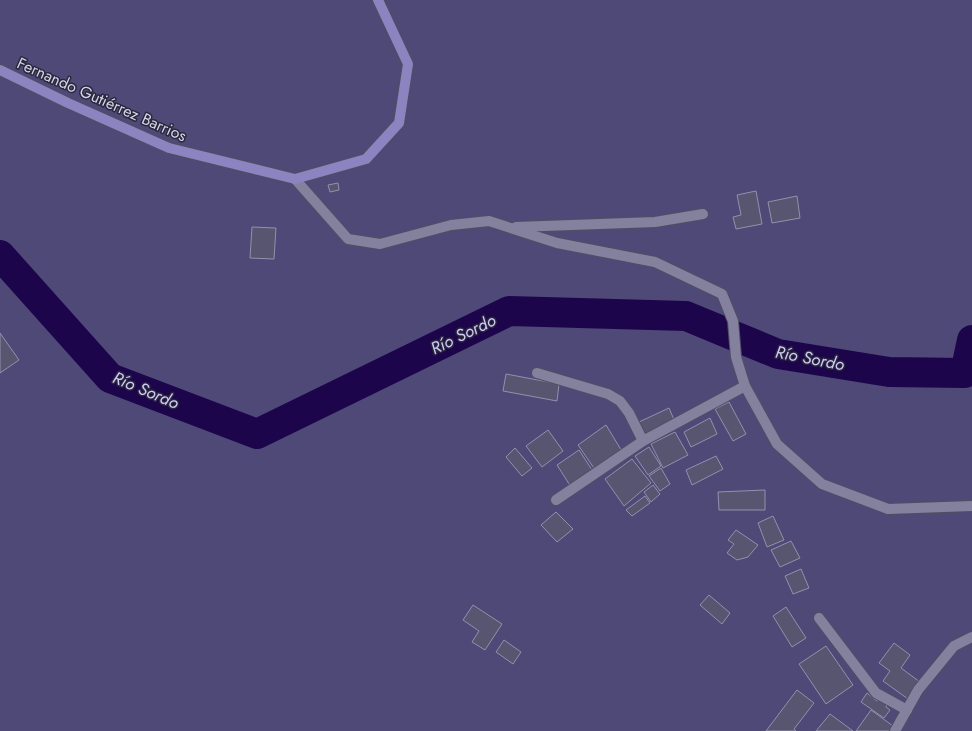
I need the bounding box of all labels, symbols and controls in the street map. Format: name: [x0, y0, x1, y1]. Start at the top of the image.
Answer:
street label: Fernando Gutiérrez Barrios: [13, 52, 190, 147]
water label: Río Sordo: [426, 308, 500, 360]
water label: Río Sordo: [773, 340, 847, 376]
water label: Río Sordo: [109, 365, 183, 415]

